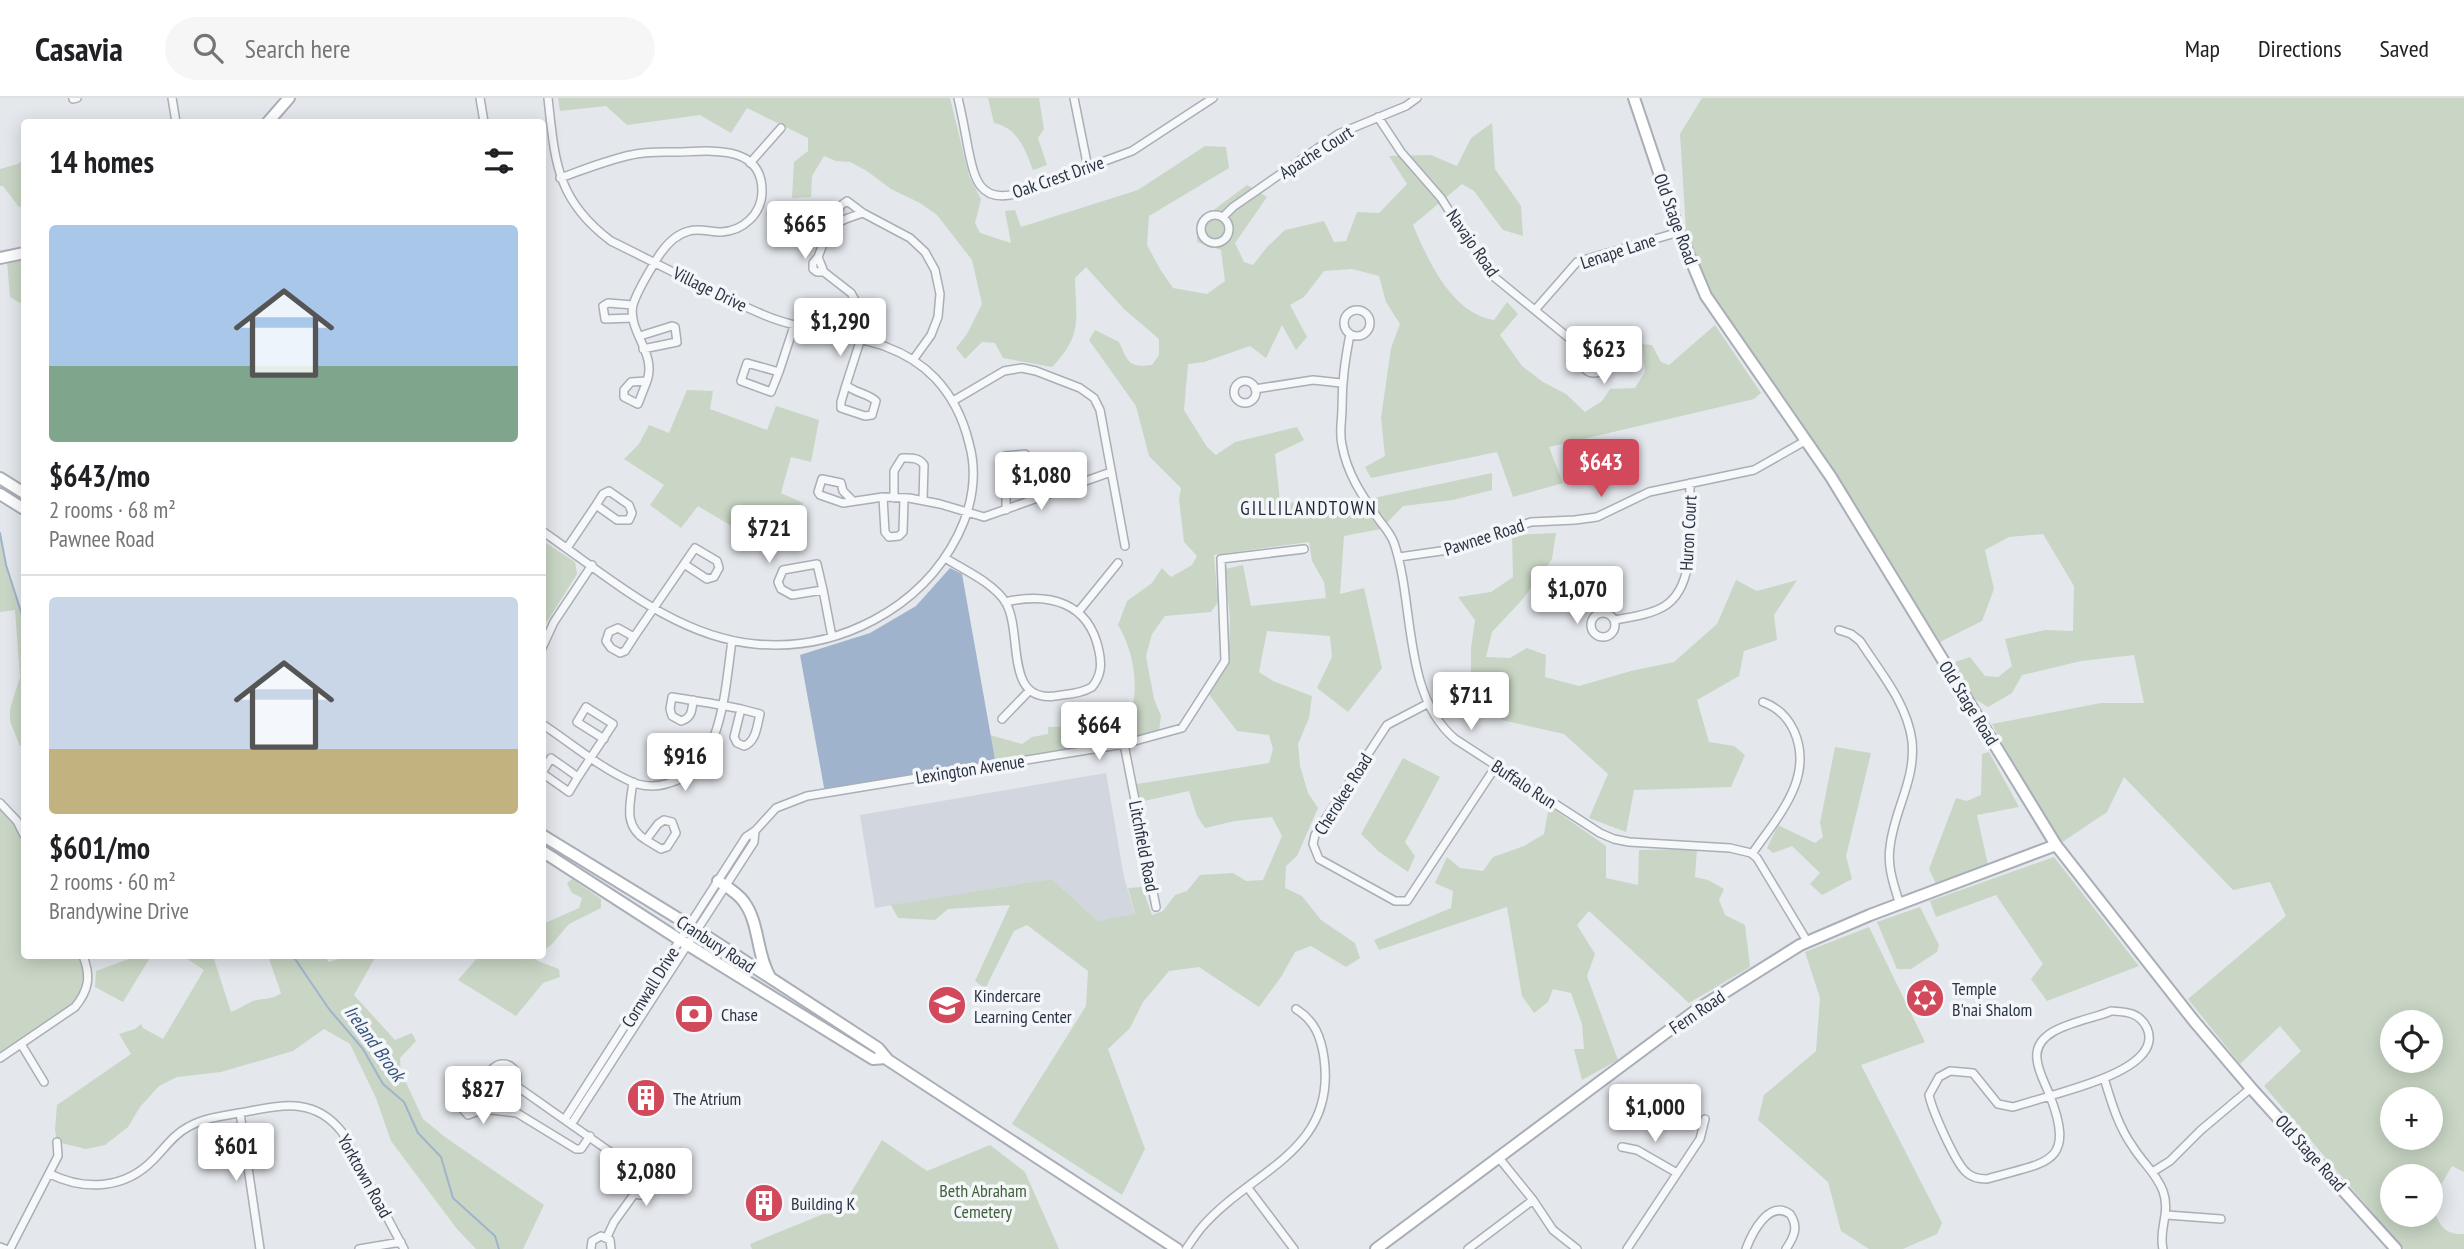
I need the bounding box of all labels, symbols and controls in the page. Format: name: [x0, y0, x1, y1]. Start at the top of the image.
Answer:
search box: [165, 17, 655, 80]
text: Casavia: [35, 27, 123, 70]
icon: search: [189, 29, 227, 67]
text: Search here: [245, 32, 351, 65]
text: Map: [2185, 33, 2220, 64]
text: Directions: [2258, 33, 2342, 64]
text: Saved: [2380, 33, 2429, 64]
street label: Apache Court: [1275, 120, 1357, 184]
text: 14 homes: [49, 142, 154, 181]
icon: filters: [480, 142, 518, 180]
street label: Oak Crest Drive: [1009, 151, 1107, 203]
street label: Old Stage Road: [1649, 170, 1703, 268]
pin: $665: [764, 202, 846, 261]
street label: Navajo Road: [1441, 205, 1505, 281]
text: $665: [783, 209, 827, 238]
street label: Lenape Lane: [1577, 228, 1659, 274]
street label: Village Drive: [668, 261, 751, 317]
icon: home: [221, 270, 347, 396]
pin: $1,290: [783, 299, 897, 358]
text: $1,290: [810, 306, 870, 335]
pin: $623: [1563, 327, 1645, 386]
text: $623: [1582, 334, 1626, 363]
pin: $643: [1560, 440, 1642, 499]
text: $643: [1579, 447, 1623, 476]
pin: $1,080: [984, 452, 1098, 512]
text: $643/mo: [49, 456, 150, 495]
text: $1,080: [1011, 460, 1071, 489]
text: 2 rooms · 68 m²: [49, 495, 176, 524]
street label: Huron Court: [1675, 495, 1701, 571]
district label: GILLILANDTOWN: [1240, 496, 1378, 520]
pin: $721: [728, 505, 810, 565]
text: $721: [747, 513, 791, 542]
street label: Pawnee Road: [1441, 513, 1527, 561]
text: Pawnee Road: [49, 524, 155, 553]
pin: $1,070: [1520, 566, 1634, 626]
text: $1,070: [1547, 574, 1607, 603]
icon: home: [221, 642, 347, 768]
street label: Old Stage Road: [1934, 657, 2004, 749]
pin: $711: [1430, 672, 1512, 732]
text: $711: [1449, 680, 1493, 709]
pin: $664: [1058, 702, 1140, 762]
text: $664: [1077, 710, 1121, 739]
pin: $916: [644, 734, 726, 793]
text: $916: [663, 741, 707, 770]
street label: Lexington Avenue: [914, 749, 1026, 789]
street label: Cherokee Road: [1309, 749, 1377, 839]
street label: Buffalo Run: [1487, 755, 1561, 813]
street label: Litchfield Road: [1124, 798, 1164, 894]
text: $601/mo: [49, 828, 150, 867]
text: 2 rooms · 60 m²: [49, 867, 176, 896]
text: Brandywine Drive: [49, 896, 189, 925]
street label: Cranbury Road: [672, 910, 760, 978]
street label: Cornwall Drive: [616, 942, 684, 1032]
synagogue icon: Temple B'nai Shalom: [1904, 977, 1946, 1019]
place label: Temple B'nai Shalom: [1952, 977, 2032, 1021]
school or university icon: Kindercare Learning Center: [926, 984, 968, 1026]
place label: Kindercare Learning Center: [974, 984, 1072, 1028]
street label: Fern Road: [1665, 985, 1729, 1039]
bank icon: Chase: [673, 993, 715, 1035]
water label: Ireland Brook: [339, 1000, 412, 1088]
place label: Chase: [721, 1003, 758, 1026]
map controls: [2380, 1010, 2443, 1227]
button: locate: [2380, 1010, 2443, 1073]
pin: $827: [442, 1066, 524, 1126]
text: $827: [461, 1074, 505, 1103]
building icon: The Atrium: [625, 1077, 667, 1119]
pin: $1,000: [1598, 1084, 1712, 1144]
place label: The Atrium: [673, 1087, 741, 1110]
button: +: [2380, 1087, 2443, 1150]
text: $1,000: [1625, 1092, 1685, 1121]
street label: Old Stage Road: [2271, 1110, 2351, 1196]
pin: $601: [195, 1124, 277, 1183]
street label: Yorktown Road: [333, 1130, 397, 1222]
text: $601: [214, 1131, 258, 1160]
pin: $2,080: [589, 1148, 703, 1208]
text: $2,080: [616, 1156, 676, 1185]
button: −: [2380, 1164, 2443, 1227]
park label: Beth Abraham Cemetery: [939, 1179, 1027, 1223]
building icon: Building K: [743, 1182, 785, 1224]
place label: Building K: [791, 1192, 856, 1215]

